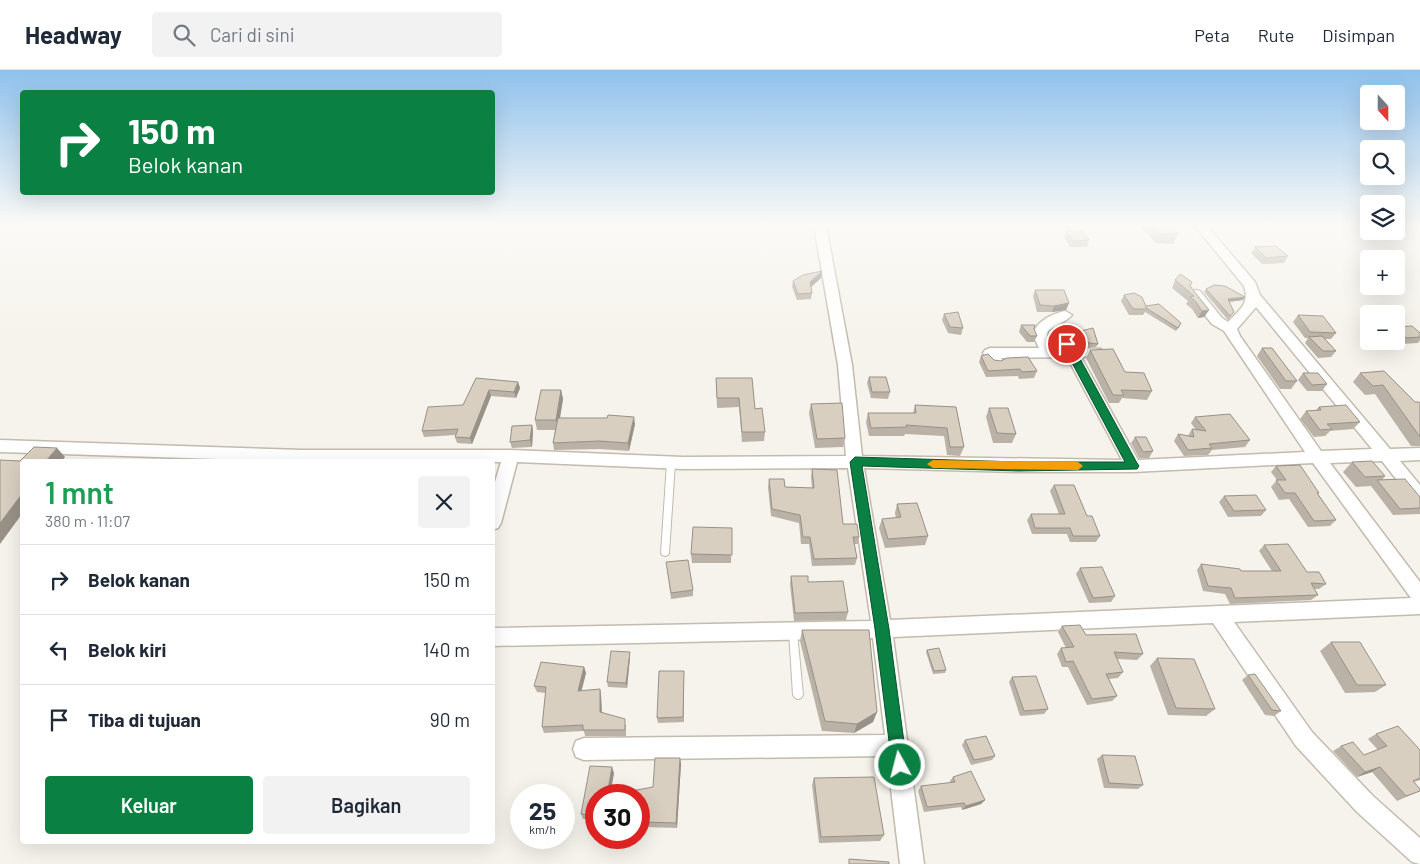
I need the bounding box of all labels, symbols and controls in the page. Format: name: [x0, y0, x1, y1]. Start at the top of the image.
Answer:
search box: [152, 12, 502, 57]
text: Headway: [25, 20, 122, 49]
icon: search: [170, 21, 198, 49]
text: Cari di sini: [210, 23, 295, 46]
text: Peta: [1194, 24, 1230, 46]
text: Rute: [1258, 24, 1294, 46]
text: Disimpan: [1322, 24, 1395, 46]
north arrow: [1360, 85, 1405, 130]
map controls: [1360, 85, 1405, 350]
text: 150 m: [128, 109, 215, 151]
icon: right: [45, 110, 110, 175]
button: search: [1360, 140, 1405, 185]
text: Belok kanan: [128, 151, 243, 177]
button: layers: [1360, 195, 1405, 240]
button: +: [1360, 250, 1405, 295]
button: −: [1360, 305, 1405, 350]
pin: [1046, 323, 1088, 365]
icon: arrive: [1053, 330, 1081, 358]
text: 1 mnt: [45, 474, 114, 510]
button: close: [418, 476, 470, 528]
text: 380 m · 11:07: [45, 511, 130, 530]
icon: right: [45, 566, 73, 594]
text: Belok kanan: [88, 568, 190, 591]
text: 150 m: [423, 568, 470, 591]
icon: left: [45, 636, 73, 664]
text: Belok kiri: [88, 638, 166, 661]
text: 140 m: [423, 638, 470, 661]
icon: arrive: [45, 706, 73, 734]
text: Tiba di tujuan: [88, 708, 201, 731]
text: 90 m: [430, 708, 470, 731]
position arrow: [873, 738, 925, 790]
button: Keluar: [45, 776, 253, 834]
button: Bagikan: [263, 776, 470, 834]
speed limit sign: 30: [585, 784, 650, 849]
text: 25: [529, 795, 556, 825]
text: km/h: [529, 822, 556, 836]

